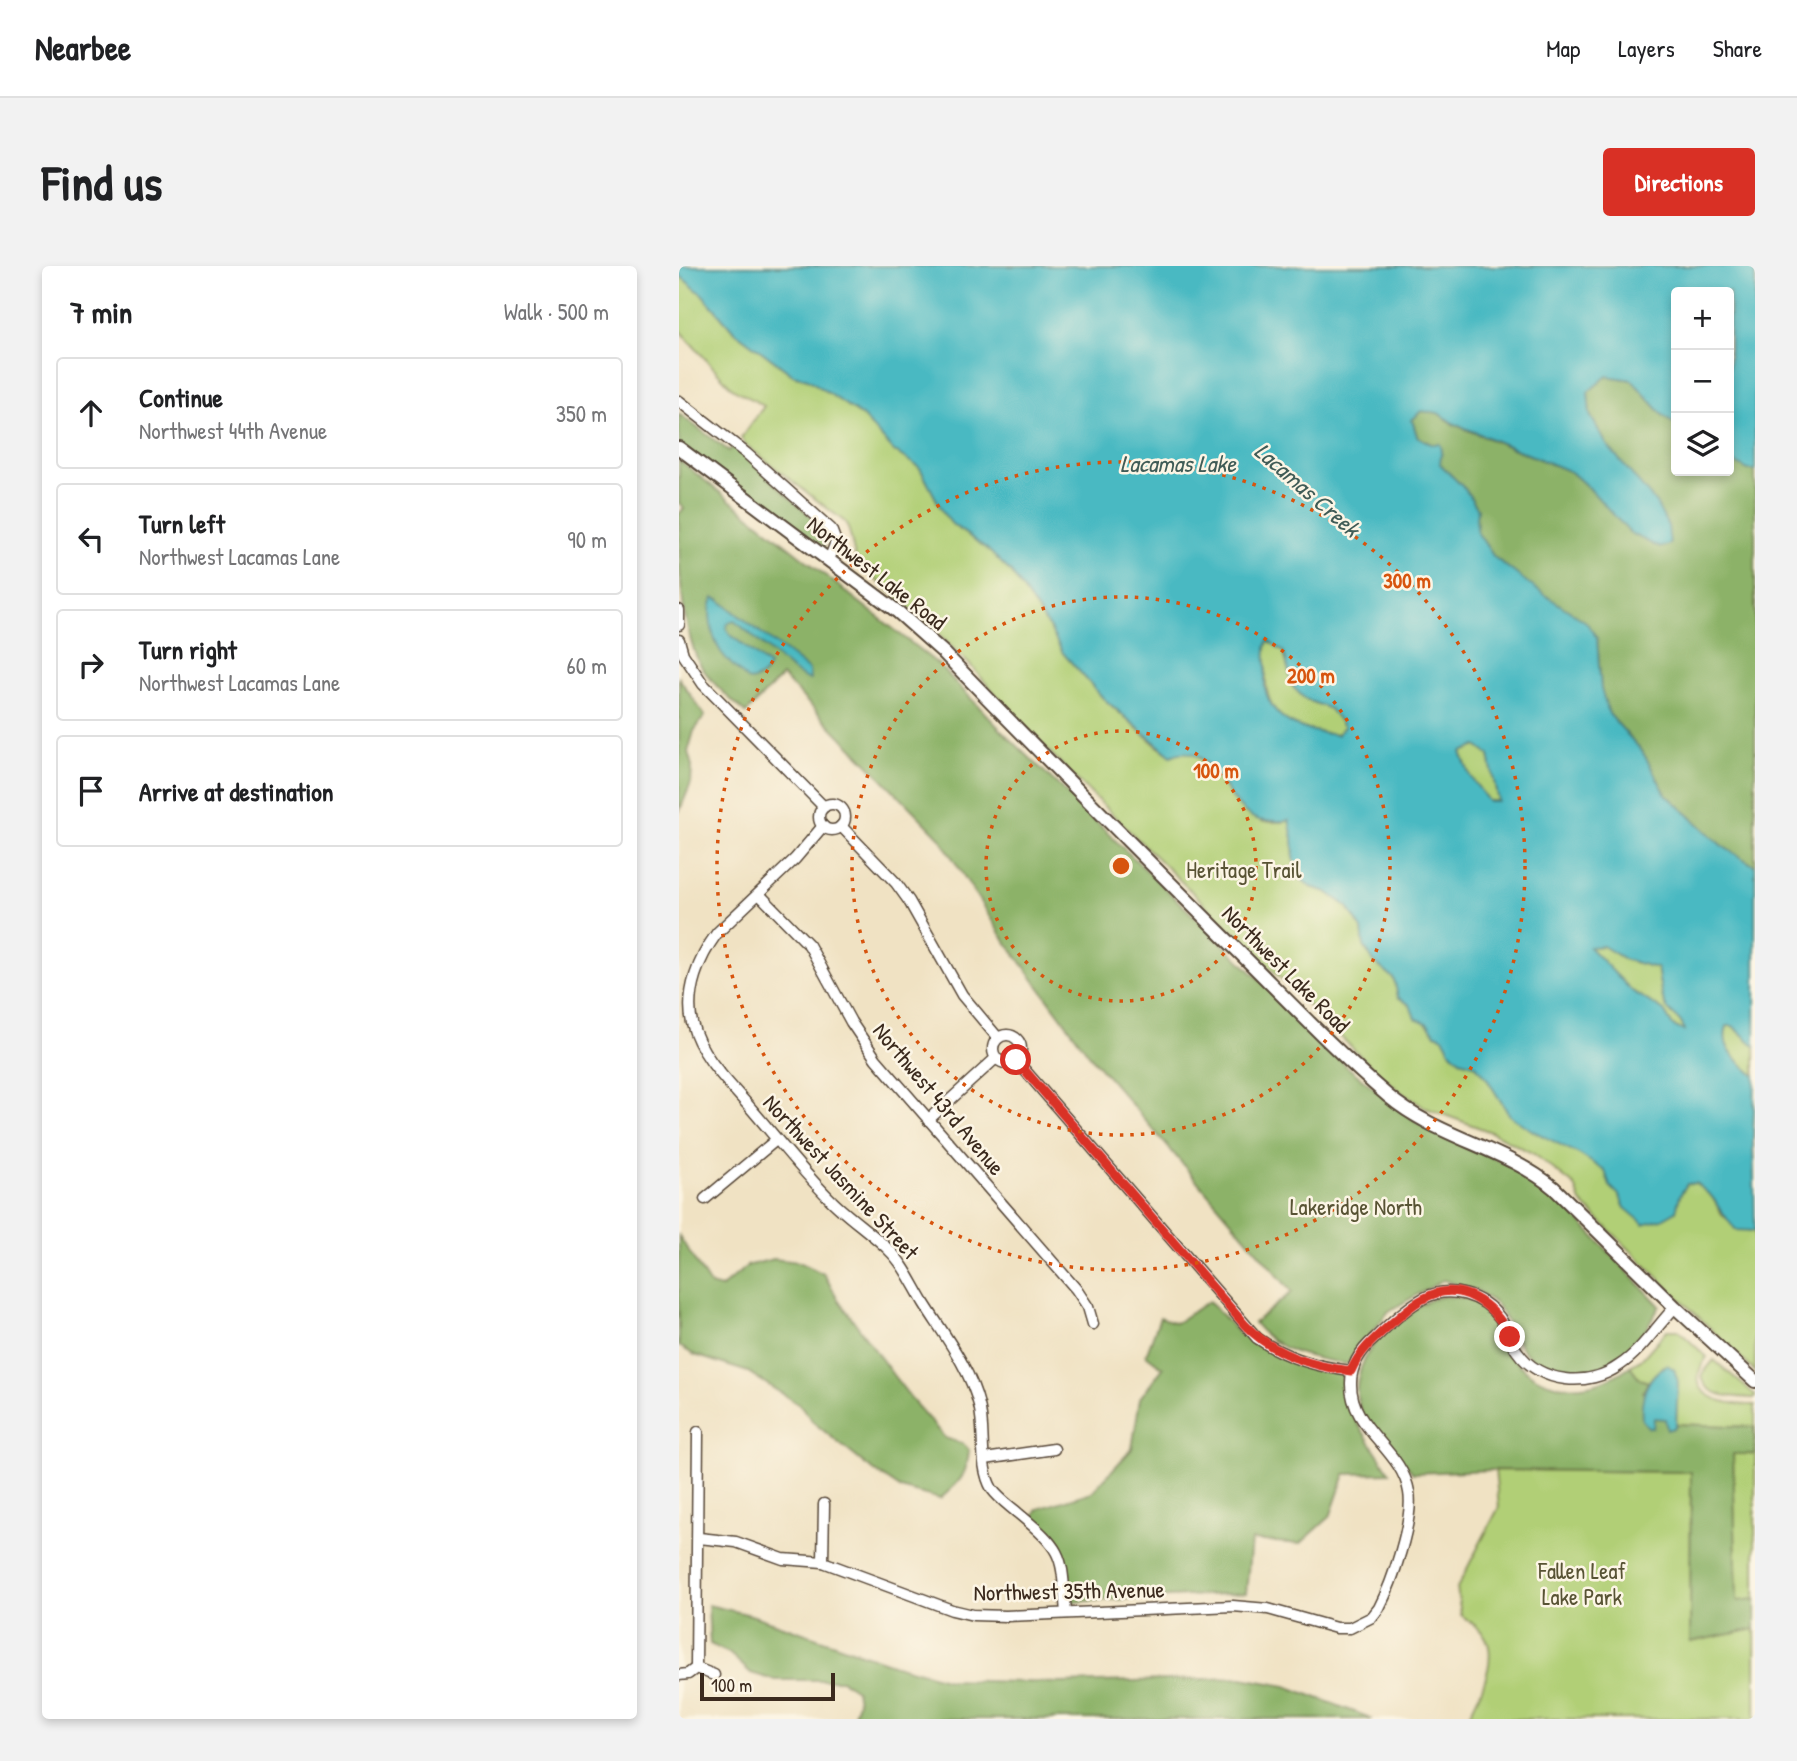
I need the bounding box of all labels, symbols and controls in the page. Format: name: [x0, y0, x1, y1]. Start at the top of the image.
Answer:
text: Nearbee: [35, 26, 131, 70]
text: Map: [1546, 32, 1580, 64]
text: Layers: [1618, 32, 1675, 64]
text: Share: [1713, 32, 1762, 64]
button: Directions: [1603, 148, 1755, 216]
text: Find us: [42, 149, 162, 215]
map controls: [1671, 287, 1734, 476]
button: +: [1671, 287, 1734, 350]
text: 7 min: [70, 292, 132, 332]
text: Walk · 500 m: [504, 296, 609, 327]
button: −: [1671, 350, 1734, 413]
text: Continue: [139, 380, 223, 415]
icon: ahead: [72, 394, 110, 432]
text: 350 m: [556, 398, 607, 429]
button: layers: [1671, 413, 1734, 476]
text: Northwest 44th Avenue: [139, 415, 327, 446]
water label: Lacamas Creek: [1248, 435, 1368, 545]
water label: Lacamas Lake: [1120, 447, 1237, 479]
text: Turn left: [139, 506, 225, 541]
street label: Northwest Lake Road: [801, 508, 953, 637]
icon: left: [72, 520, 110, 558]
text: 90 m: [567, 524, 607, 555]
text: Northwest Lacamas Lane: [139, 541, 340, 572]
text: 300 m: [1383, 566, 1431, 595]
text: Turn right: [139, 632, 237, 667]
icon: right: [72, 646, 110, 684]
text: 60 m: [567, 650, 607, 681]
text: 200 m: [1287, 661, 1335, 690]
text: Northwest Lacamas Lane: [139, 667, 340, 698]
text: 100 m: [1193, 756, 1239, 785]
icon: arrive: [72, 772, 110, 810]
text: Arrive at destination: [139, 774, 334, 809]
centre of rings: [1109, 854, 1133, 878]
park label: Heritage Trail: [1186, 854, 1303, 885]
street label: Northwest Lake Road: [1216, 898, 1357, 1039]
street label: Northwest 43rd Avenue: [866, 1016, 1012, 1181]
route start: [1000, 1044, 1031, 1075]
street label: Northwest Jasmine Street: [757, 1087, 927, 1267]
park label: Lakeridge North: [1290, 1191, 1422, 1222]
route end: [1494, 1321, 1525, 1352]
park label: Fallen Leaf Lake Park: [1537, 1555, 1626, 1612]
street label: Northwest 35th Avenue: [973, 1573, 1165, 1608]
scale bar: [700, 1670, 835, 1702]
text: 100 m: [711, 1672, 752, 1698]

